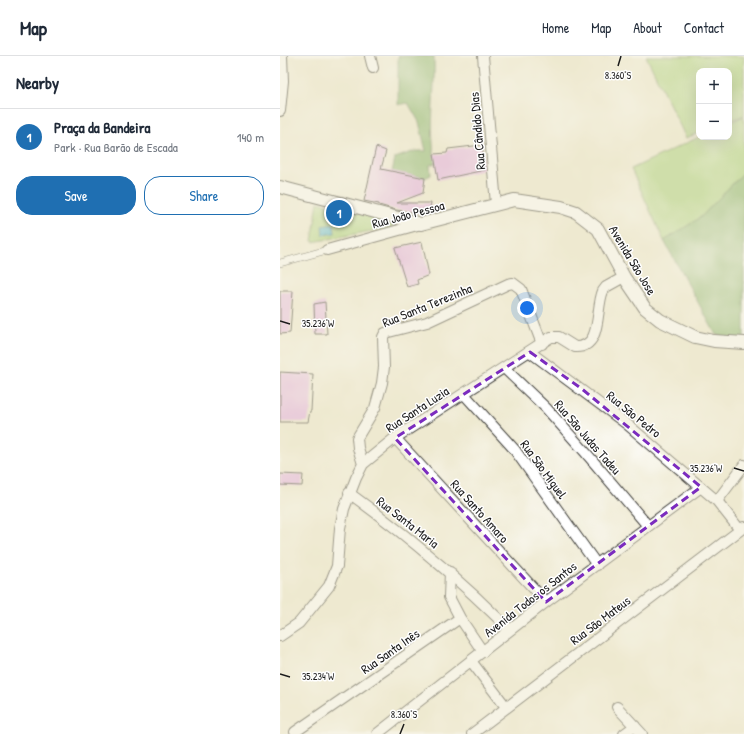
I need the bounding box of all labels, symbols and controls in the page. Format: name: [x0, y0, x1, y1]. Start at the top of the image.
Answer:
text: Map: [20, 15, 47, 41]
text: Home: [542, 18, 569, 37]
text: Map: [591, 18, 611, 37]
text: About: [633, 18, 662, 37]
text: Contact: [684, 18, 724, 37]
map controls: [696, 68, 732, 140]
button: +: [696, 68, 732, 104]
text: 8.360°S: [605, 69, 632, 82]
text: Nearby: [16, 71, 59, 94]
street label: Rua Cândido Dias: [465, 91, 489, 171]
button: −: [696, 104, 732, 140]
text: Praça da Bandeira: [54, 117, 150, 138]
text: 1: [27, 128, 31, 146]
text: 140 m: [237, 128, 264, 146]
text: Park · Rua Barão de Escada: [54, 138, 178, 156]
button: Save: [16, 176, 136, 215]
button: Share: [144, 176, 264, 215]
street label: Rua João Pessoa: [370, 196, 446, 232]
pin: 1: [326, 198, 352, 228]
street label: Avenida São Jose: [605, 222, 661, 298]
street label: Rua Santa Terezinha: [380, 279, 474, 331]
your location: [517, 298, 537, 318]
text: 35.236°W: [302, 317, 335, 330]
street label: Rua Santa Luzia: [382, 382, 452, 436]
street label: Rua São Pedro: [603, 386, 665, 442]
street label: Rua São Judas Tadeu: [551, 396, 625, 478]
street label: Rua São Miguel: [517, 436, 572, 503]
text: 35.236°W: [690, 462, 723, 475]
street label: Rua Santo Amaro: [447, 475, 513, 547]
street label: Rua Santa Maria: [373, 492, 443, 552]
street label: Avenida Todos os Santos: [480, 557, 580, 641]
street label: Rua São Mateus: [566, 591, 634, 649]
street label: Rua Santa Inês: [357, 624, 423, 678]
text: 35.234°W: [302, 670, 335, 683]
text: 8.360°S: [391, 708, 418, 721]

